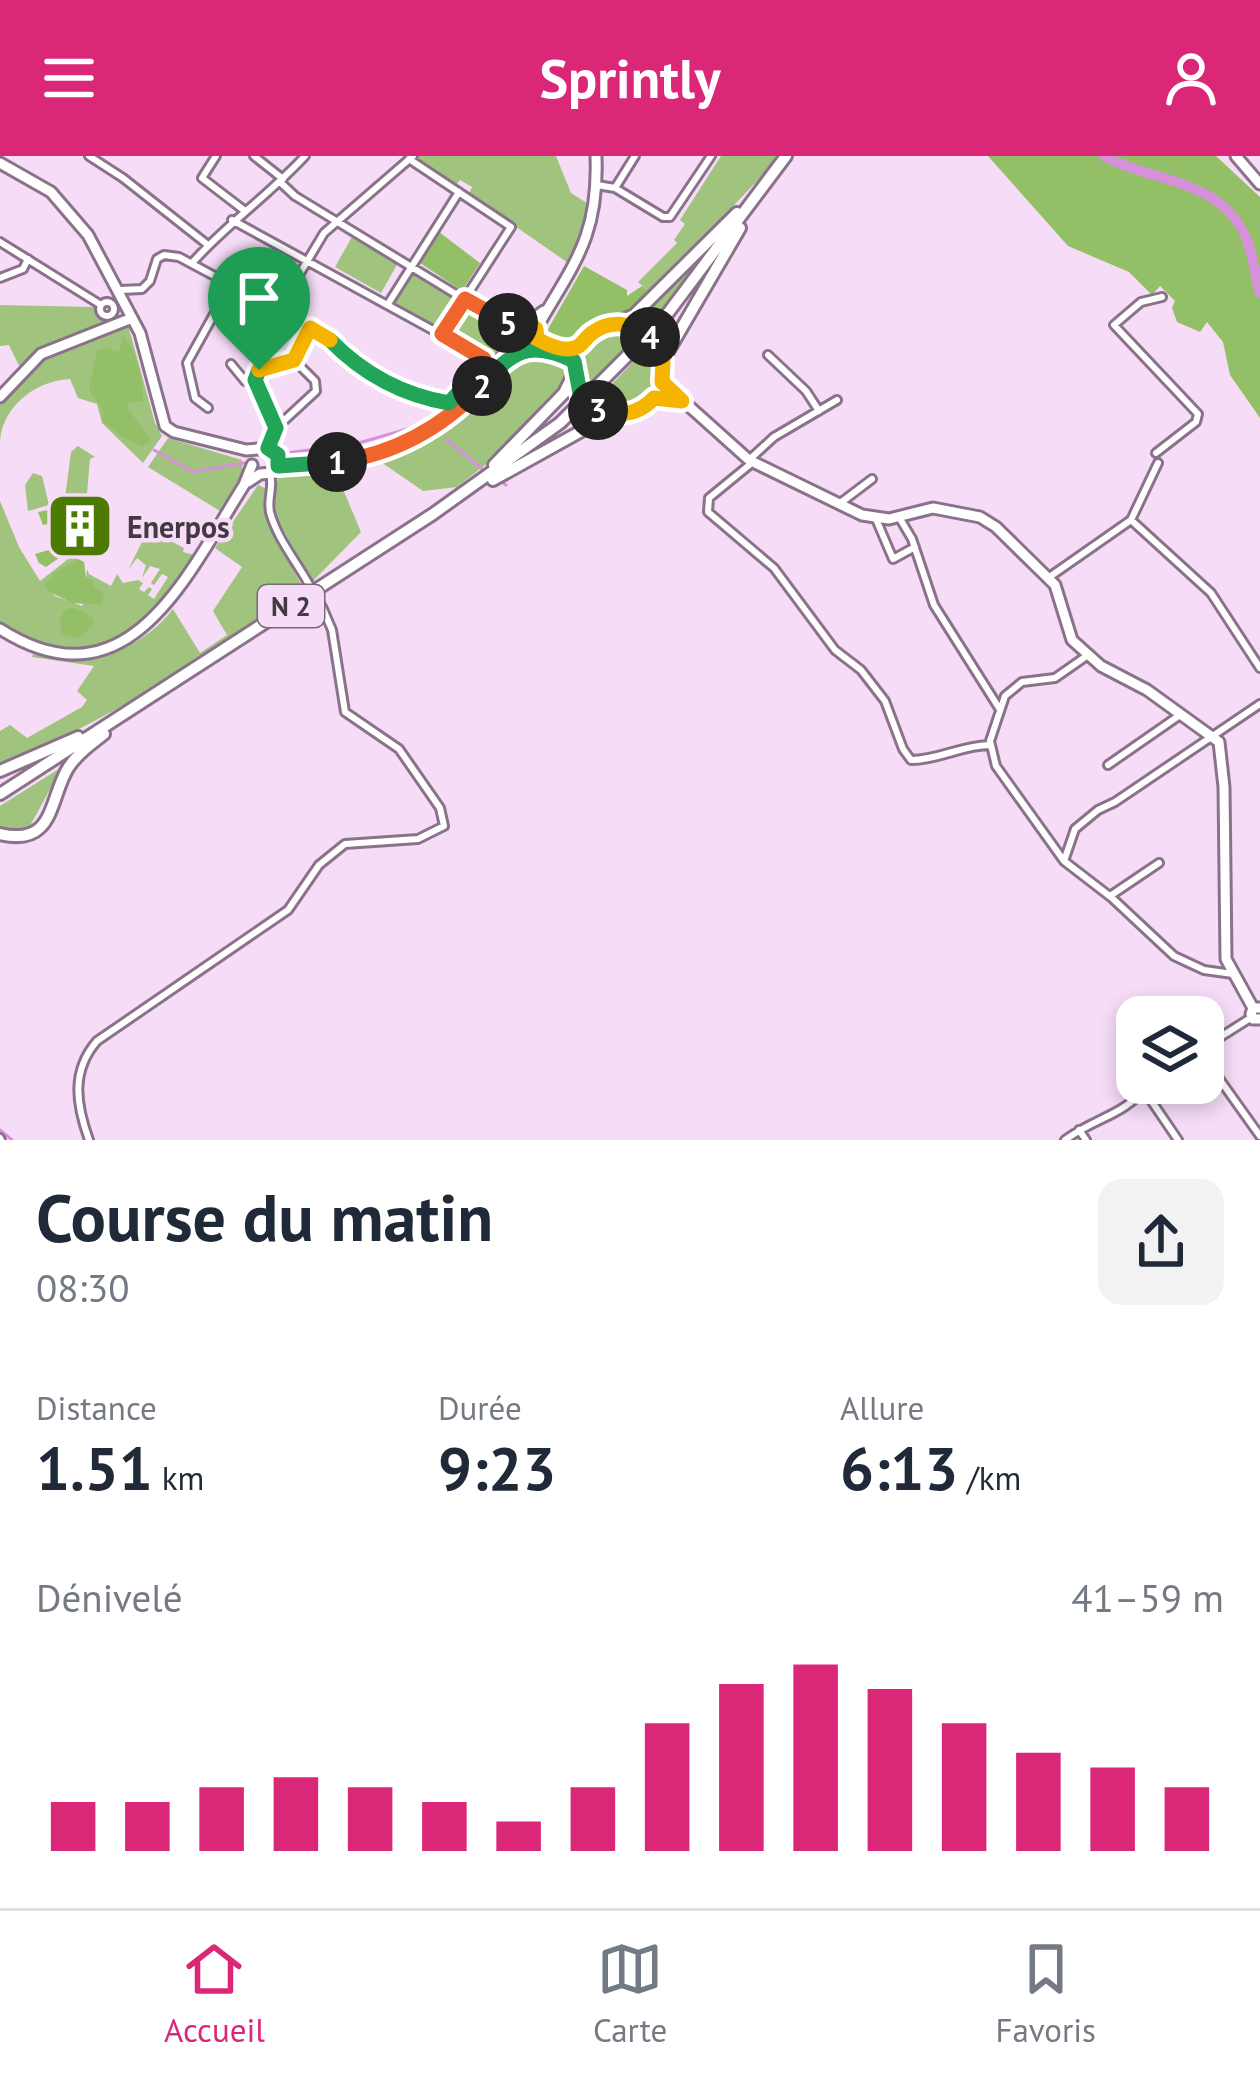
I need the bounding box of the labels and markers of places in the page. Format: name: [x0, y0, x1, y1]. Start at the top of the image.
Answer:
pin: [208, 247, 310, 370]
pin: 5: [478, 293, 538, 353]
pin: 4: [620, 307, 680, 367]
pin: 2: [452, 356, 512, 416]
pin: 3: [568, 380, 628, 440]
pin: 1: [307, 432, 367, 492]
building icon: Enerpos: [45, 491, 115, 561]
place label: Enerpos: [127, 507, 230, 546]

